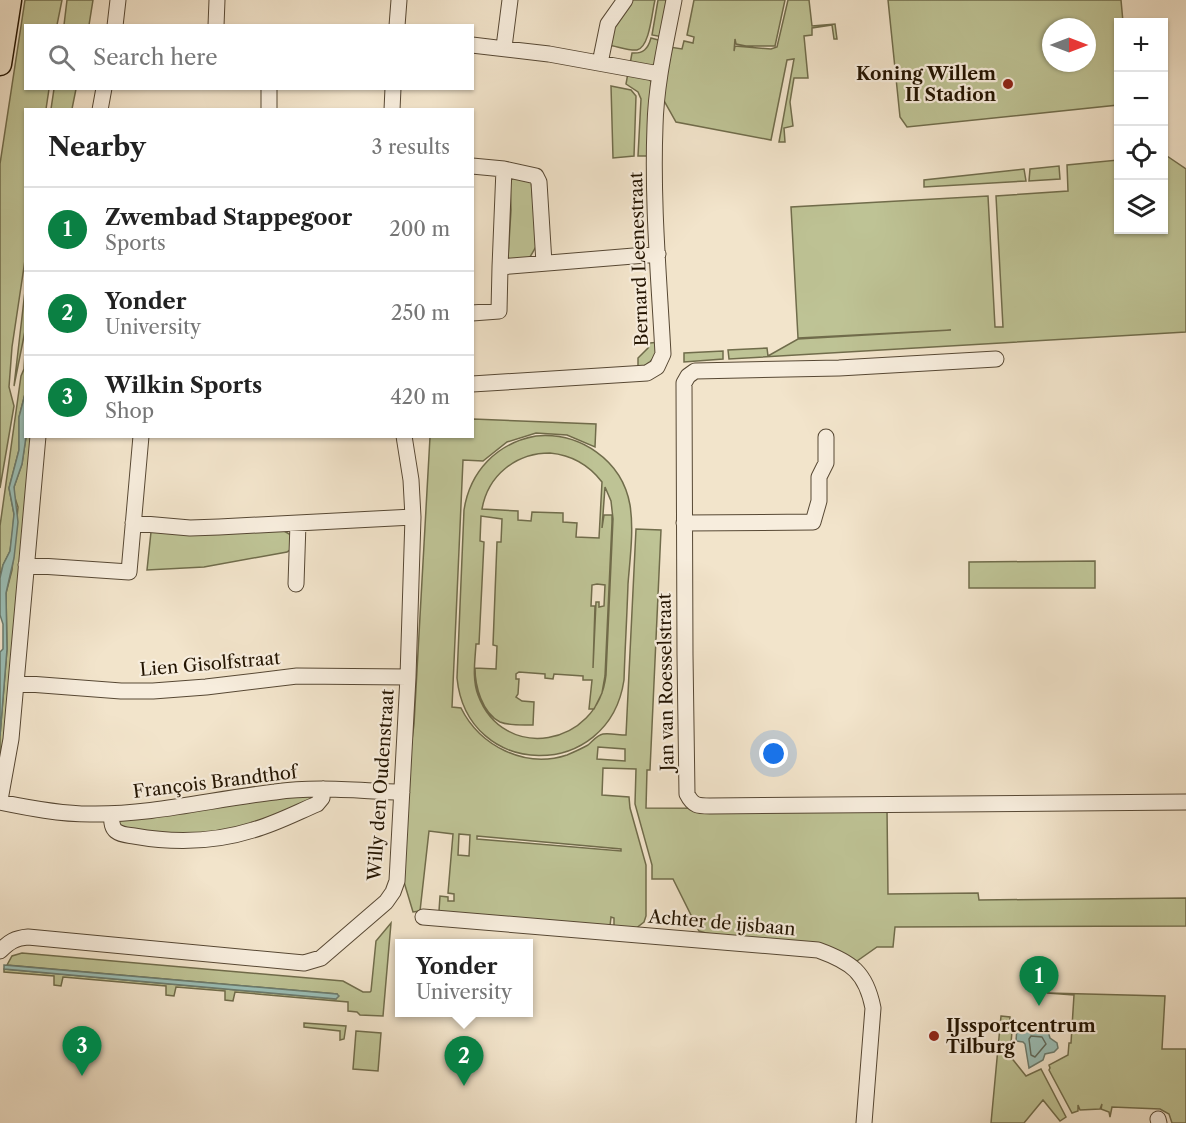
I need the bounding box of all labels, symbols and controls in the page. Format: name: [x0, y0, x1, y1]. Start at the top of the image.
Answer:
north arrow: [1042, 18, 1096, 72]
map controls: [1114, 18, 1168, 234]
button: +: [1114, 18, 1168, 72]
search box: [24, 24, 474, 90]
icon: search: [45, 41, 78, 74]
text: Search here: [93, 44, 218, 71]
place label: Koning Willem II Stadion: [856, 63, 997, 106]
button: −: [1114, 72, 1168, 126]
marker: Koning Willem II Stadion: [1001, 77, 1015, 91]
button: locate: [1114, 126, 1168, 180]
text: Nearby: [48, 131, 146, 163]
text: 3 results: [372, 135, 450, 159]
street label: Bernard Leenestraat: [625, 171, 653, 347]
button: layers: [1114, 180, 1168, 234]
text: Zwembad Stappegoor: [105, 204, 352, 231]
text: 1: [63, 217, 72, 241]
text: 200 m: [389, 217, 450, 241]
text: Sports: [105, 231, 166, 255]
text: Yonder: [105, 288, 187, 315]
text: 2: [62, 301, 73, 325]
text: 250 m: [391, 301, 450, 325]
text: University: [105, 315, 201, 339]
text: Wilkin Sports: [105, 372, 262, 399]
text: 3: [62, 385, 73, 409]
text: 420 m: [390, 385, 450, 409]
text: Shop: [105, 399, 154, 423]
street label: Jan van Roesselstraat: [653, 592, 679, 774]
street label: Lien Gisolfstraat: [139, 647, 282, 681]
street label: Willy den Oudenstraat: [363, 688, 399, 883]
your location: [759, 739, 788, 768]
street label: François Brandthof: [132, 761, 301, 803]
street label: Achter de ijsbaan: [647, 906, 796, 940]
popup: [395, 939, 533, 1017]
text: Yonder: [416, 953, 497, 980]
pin: 1: [1020, 956, 1058, 1006]
text: University: [416, 980, 512, 1004]
place label: IJssportcentrum Tilburg: [946, 1015, 1096, 1058]
pin: 3: [62, 1026, 101, 1076]
marker: IJssportcentrum Tilburg: [927, 1029, 941, 1043]
pin: 2: [444, 1036, 484, 1086]

